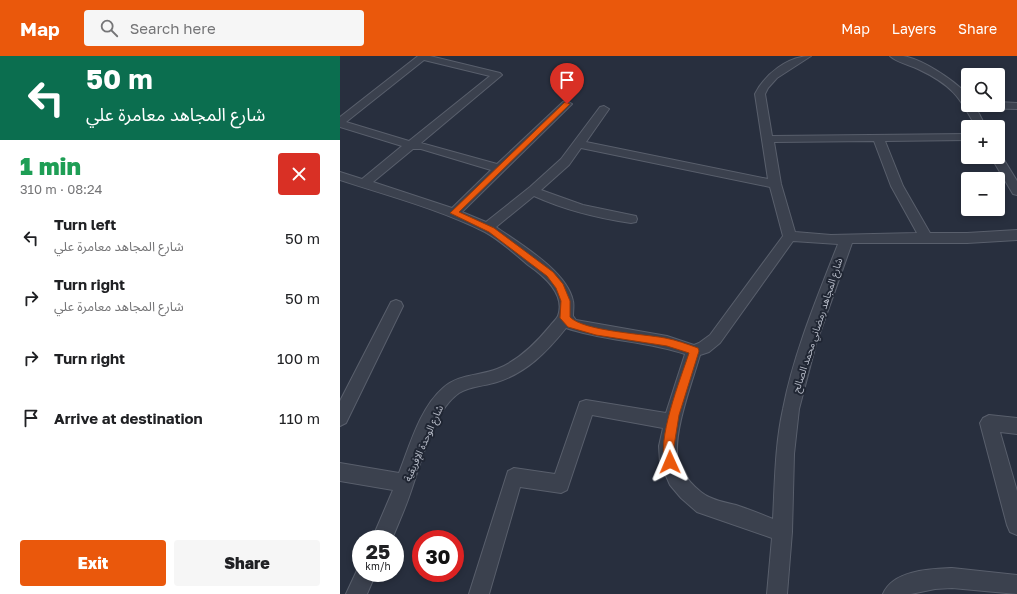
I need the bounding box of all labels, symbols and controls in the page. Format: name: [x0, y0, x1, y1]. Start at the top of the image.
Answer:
search box: [84, 10, 364, 46]
text: Map: [20, 17, 60, 40]
icon: search: [98, 17, 120, 39]
text: Search here: [130, 19, 216, 37]
text: Map: [841, 20, 870, 37]
text: Layers: [892, 20, 936, 37]
text: Share: [958, 20, 997, 37]
text: 50 m: [86, 62, 153, 95]
pin: [550, 63, 584, 104]
map controls: [961, 68, 1005, 216]
button: search: [961, 68, 1005, 112]
icon: arrive: [556, 69, 578, 91]
icon: left: [20, 72, 72, 124]
text: شارع المجاهد معامرة علي: [86, 103, 265, 125]
button: +: [961, 120, 1005, 164]
text: 1 min: [20, 151, 81, 180]
button: close: [278, 153, 320, 195]
button: −: [961, 172, 1005, 216]
text: 310 m · 08:24: [20, 181, 103, 197]
text: Turn left: [54, 215, 116, 233]
icon: left: [20, 227, 42, 249]
text: 50 m: [285, 229, 320, 247]
text: شارع المجاهد معامرة علي: [54, 238, 184, 254]
street label: شارع المجاهد رمضاني محمد الصالح: [790, 256, 847, 395]
text: Turn right: [54, 275, 125, 293]
icon: right: [20, 287, 42, 309]
text: 50 m: [285, 289, 320, 307]
text: شارع المجاهد معامرة علي: [54, 298, 184, 314]
icon: right: [20, 347, 42, 369]
text: Turn right: [54, 349, 125, 367]
text: 100 m: [277, 349, 320, 367]
street label: شارع الوحدة الإفريقية: [401, 403, 447, 484]
icon: arrive: [20, 407, 42, 429]
text: Arrive at destination: [54, 409, 203, 427]
text: 110 m: [279, 409, 320, 427]
position arrow: [649, 441, 691, 483]
speed limit sign: 30: [412, 530, 464, 582]
text: 25: [366, 539, 390, 563]
button: Exit: [20, 540, 166, 586]
button: Share: [174, 540, 320, 586]
text: km/h: [365, 560, 391, 572]

